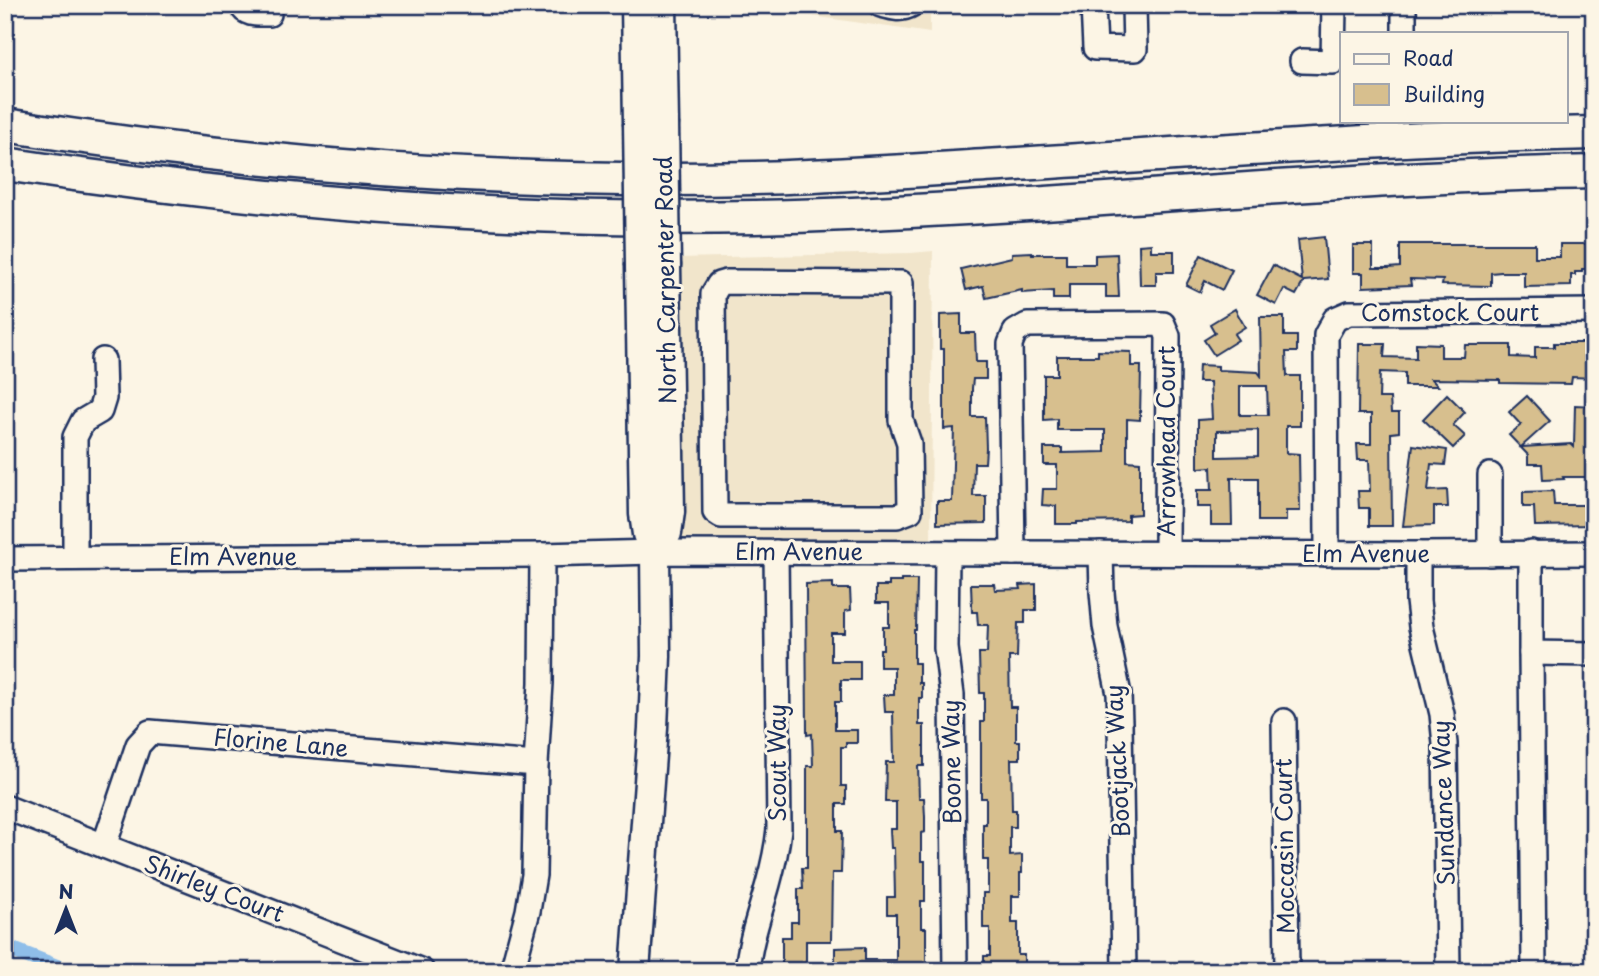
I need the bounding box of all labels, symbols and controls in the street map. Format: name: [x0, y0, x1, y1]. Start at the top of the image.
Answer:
legend: [1340, 32, 1568, 122]
text: Road: [1403, 41, 1454, 73]
text: Building: [1403, 77, 1485, 109]
street label: North Carpenter Road: [645, 156, 684, 404]
street label: Comstock Court: [1361, 294, 1539, 329]
street label: Arrowhead Court: [1148, 346, 1183, 536]
street label: Elm Avenue: [735, 533, 863, 568]
street label: Elm Avenue: [1302, 535, 1430, 570]
street label: Elm Avenue: [169, 538, 297, 573]
street label: Bootjack Way: [1095, 684, 1138, 839]
street label: Boone Way: [932, 699, 969, 825]
street label: Scout Way: [759, 704, 794, 822]
street label: Florine Lane: [212, 718, 350, 765]
street label: Sundance Way: [1422, 720, 1463, 887]
street label: Moccasin Court: [1264, 758, 1303, 934]
street label: Shirley Court: [139, 845, 290, 930]
north arrow: [32, 874, 102, 944]
text: N: [58, 877, 74, 905]

